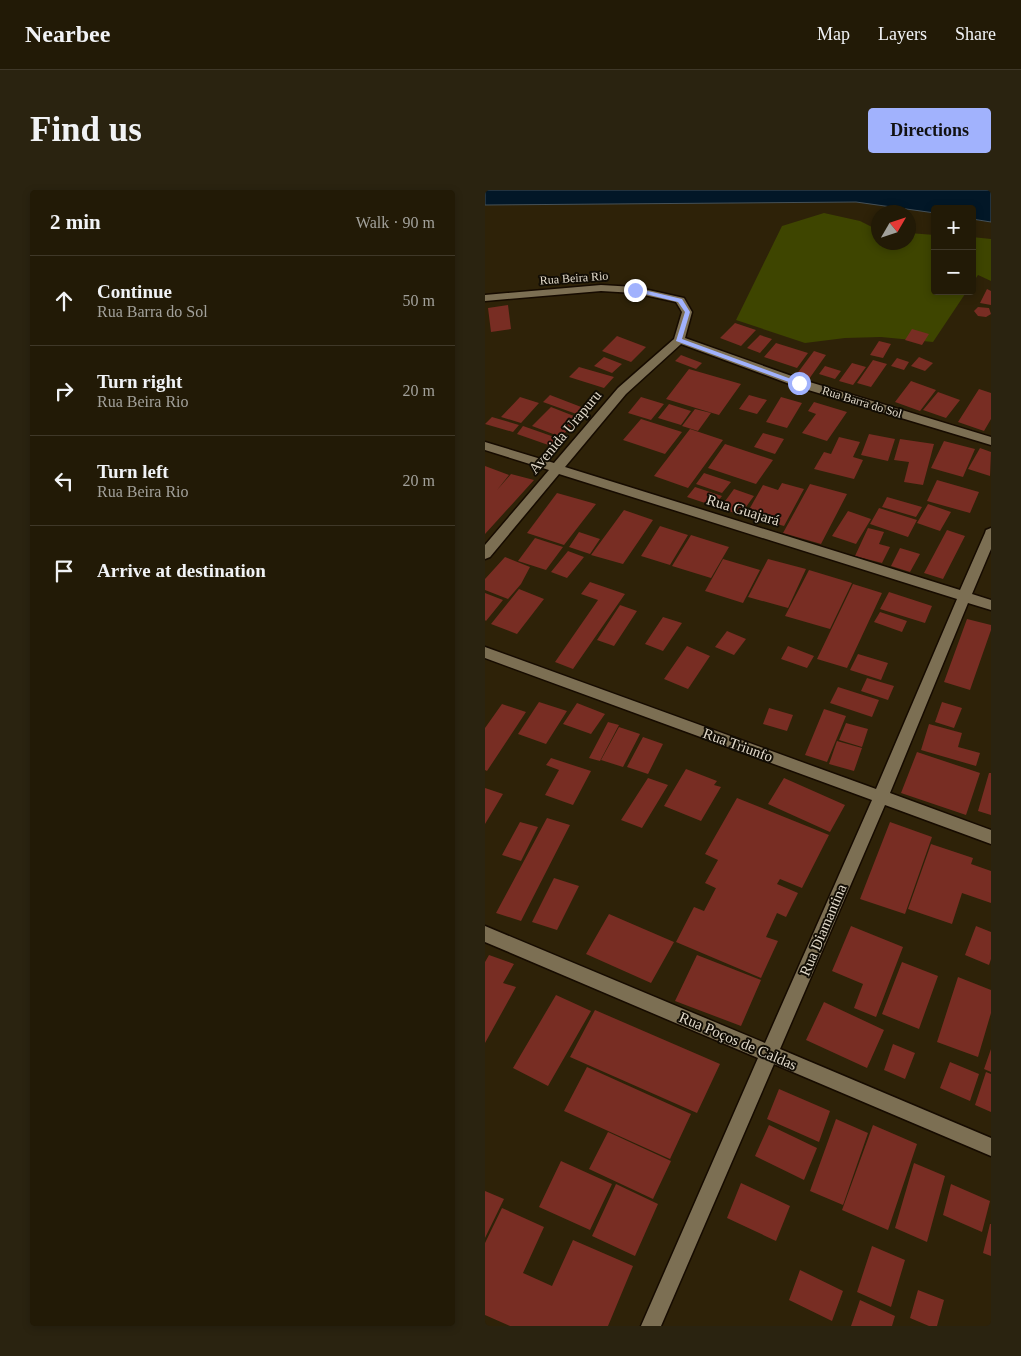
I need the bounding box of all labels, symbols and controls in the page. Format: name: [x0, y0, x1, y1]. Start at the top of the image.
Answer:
text: Nearbee: [25, 21, 110, 47]
text: Map: [817, 24, 850, 44]
text: Layers: [878, 24, 927, 44]
text: Share: [955, 24, 996, 44]
button: Directions: [868, 108, 991, 153]
text: Find us: [30, 110, 142, 149]
north arrow: [871, 205, 916, 250]
map controls: [931, 205, 976, 295]
button: +: [931, 205, 976, 250]
text: 2 min: [50, 210, 101, 234]
text: Walk · 90 m: [356, 214, 435, 231]
button: −: [931, 250, 976, 295]
street label: Rua Beira Rio: [539, 269, 609, 287]
route end: [624, 279, 647, 302]
text: Continue: [97, 281, 172, 302]
icon: ahead: [50, 287, 78, 315]
text: 50 m: [403, 292, 435, 309]
text: Rua Barra do Sol: [97, 303, 208, 320]
text: Turn right: [97, 371, 182, 392]
route start: [788, 372, 811, 395]
icon: right: [50, 377, 78, 405]
text: 20 m: [403, 382, 435, 399]
street label: Rua Barra do Sol: [820, 383, 904, 421]
street label: Avenida Urapuru: [526, 387, 605, 477]
text: Rua Beira Rio: [97, 393, 189, 410]
text: Turn left: [97, 461, 169, 482]
icon: left: [50, 467, 78, 495]
text: 20 m: [403, 472, 435, 489]
text: Rua Beira Rio: [97, 483, 189, 500]
street label: Rua Guajará: [705, 491, 782, 529]
icon: arrive: [50, 557, 78, 585]
text: Arrive at destination: [97, 560, 266, 581]
street label: Rua Triunfo: [701, 725, 775, 765]
street label: Rua Diamantina: [797, 882, 850, 978]
street label: Rua Poços de Caldas: [677, 1009, 799, 1073]

